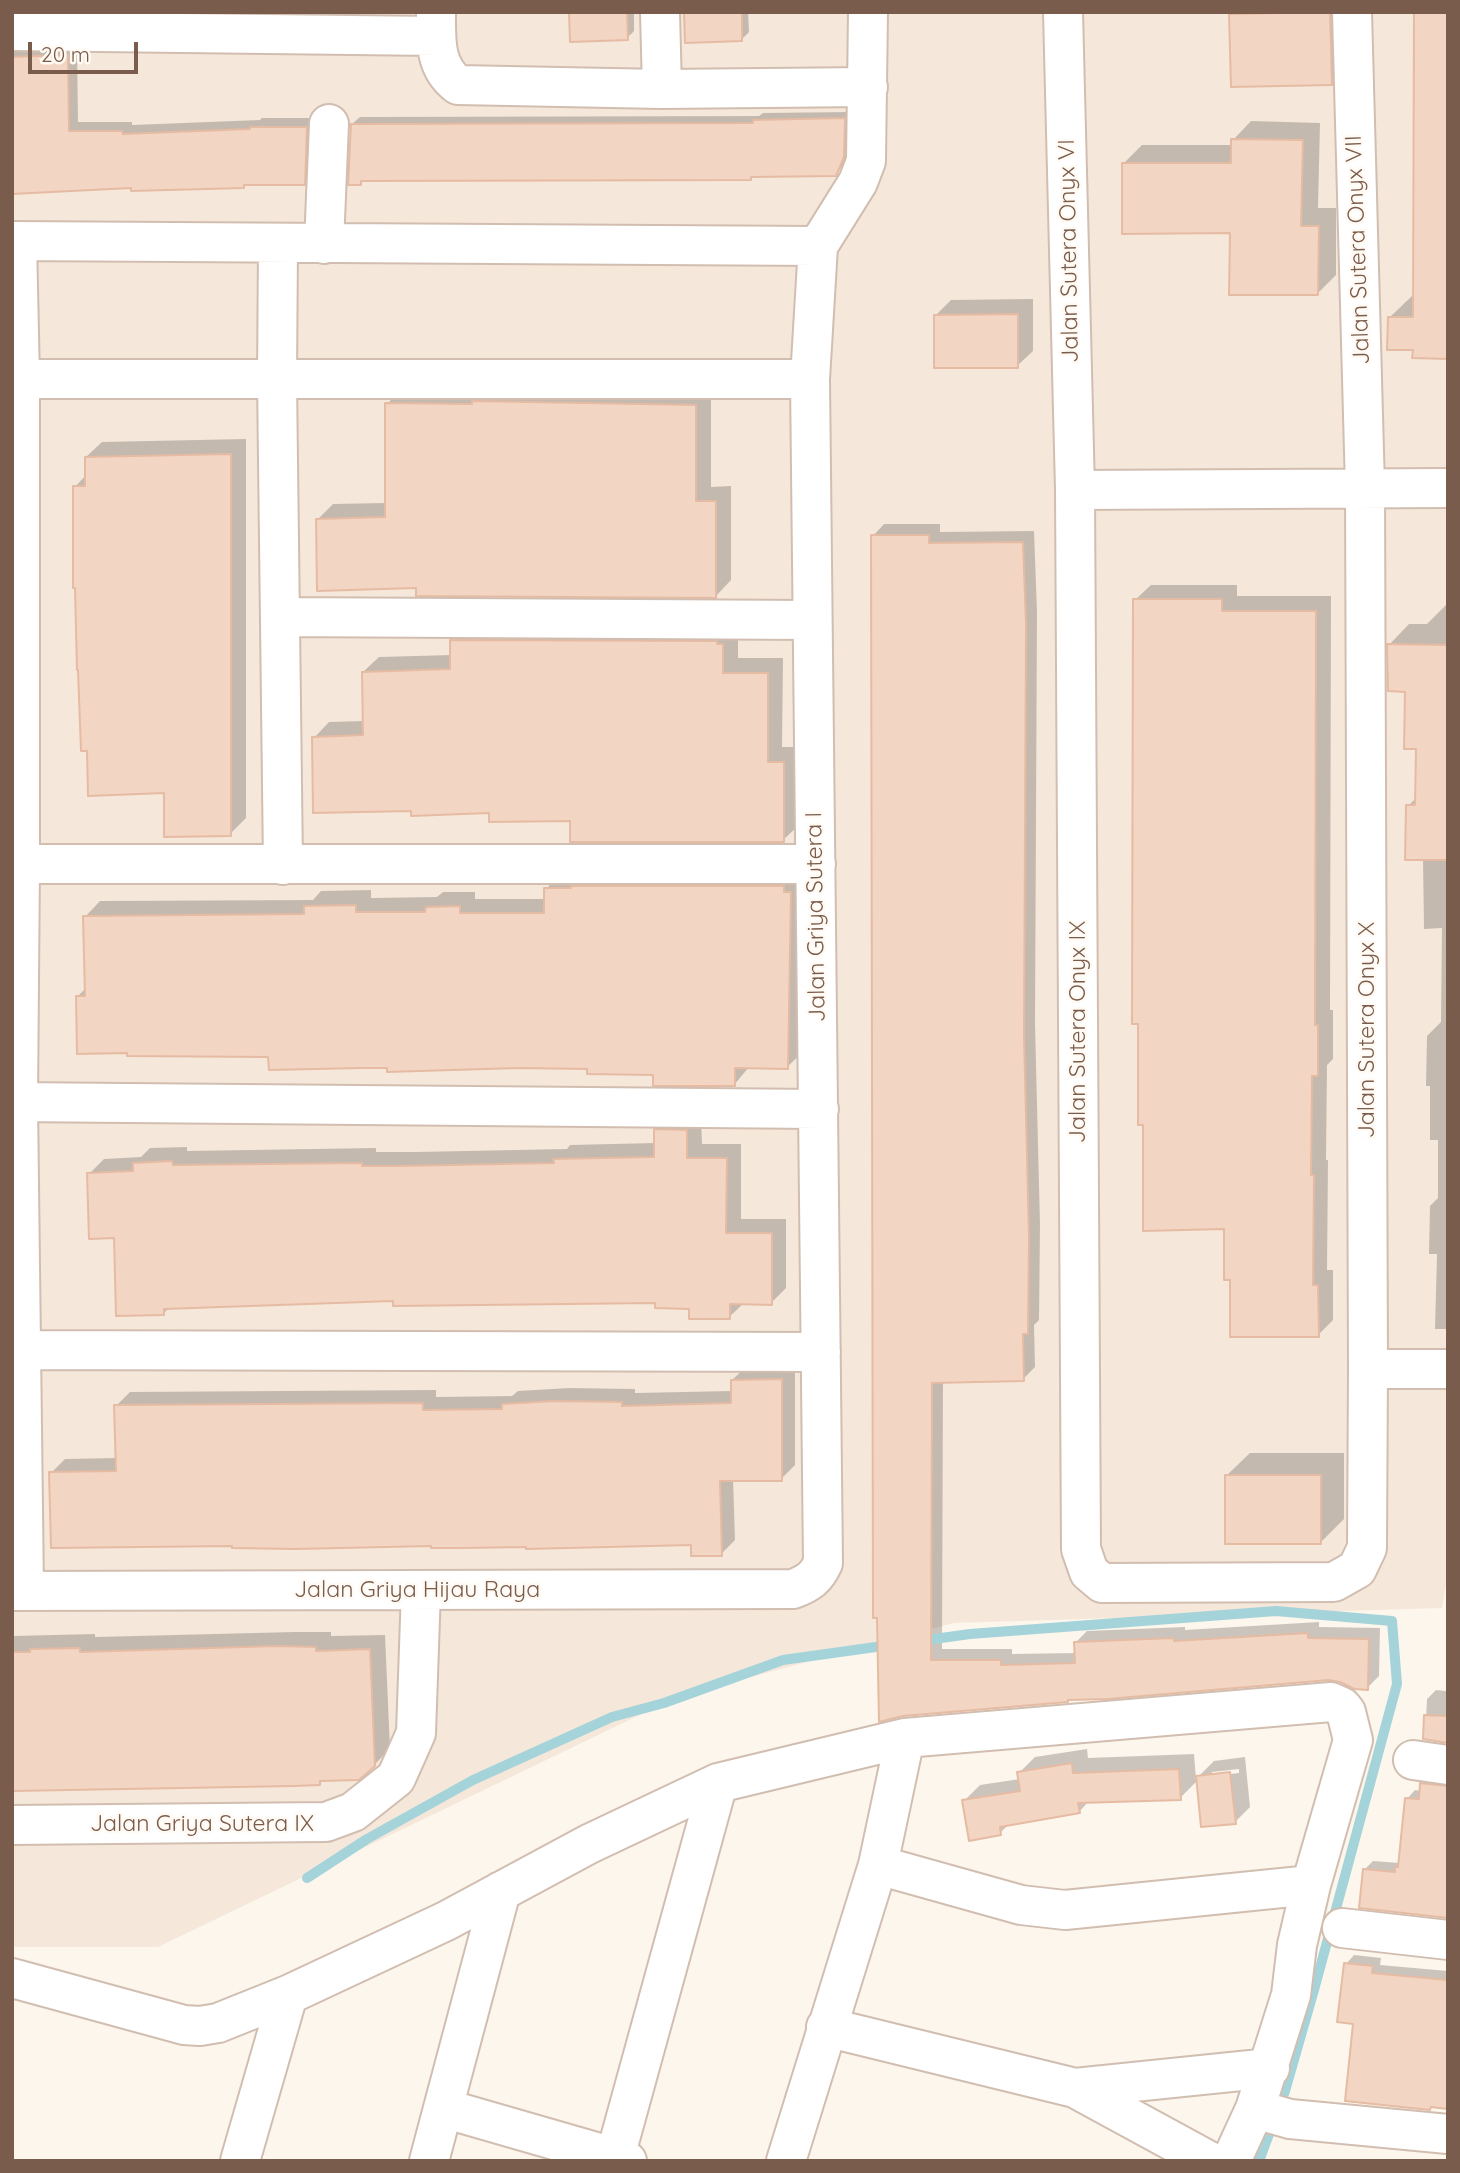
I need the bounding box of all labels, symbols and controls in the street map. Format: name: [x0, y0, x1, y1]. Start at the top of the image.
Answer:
scale bar: [32, 28, 142, 72]
text: 20 m: [41, 41, 90, 67]
street label: Jalan Sutera Onyx VII: [1340, 135, 1376, 365]
street label: Jalan Sutera Onyx VI: [1053, 139, 1085, 363]
street label: Jalan Griya Sutera I: [800, 812, 832, 1022]
street label: Jalan Sutera Onyx IX: [1064, 921, 1092, 1143]
street label: Jalan Sutera Onyx X: [1353, 922, 1381, 1138]
street label: Jalan Griya Hijau Raya: [294, 1576, 540, 1604]
street label: Jalan Griya Sutera IX: [90, 1810, 314, 1838]

